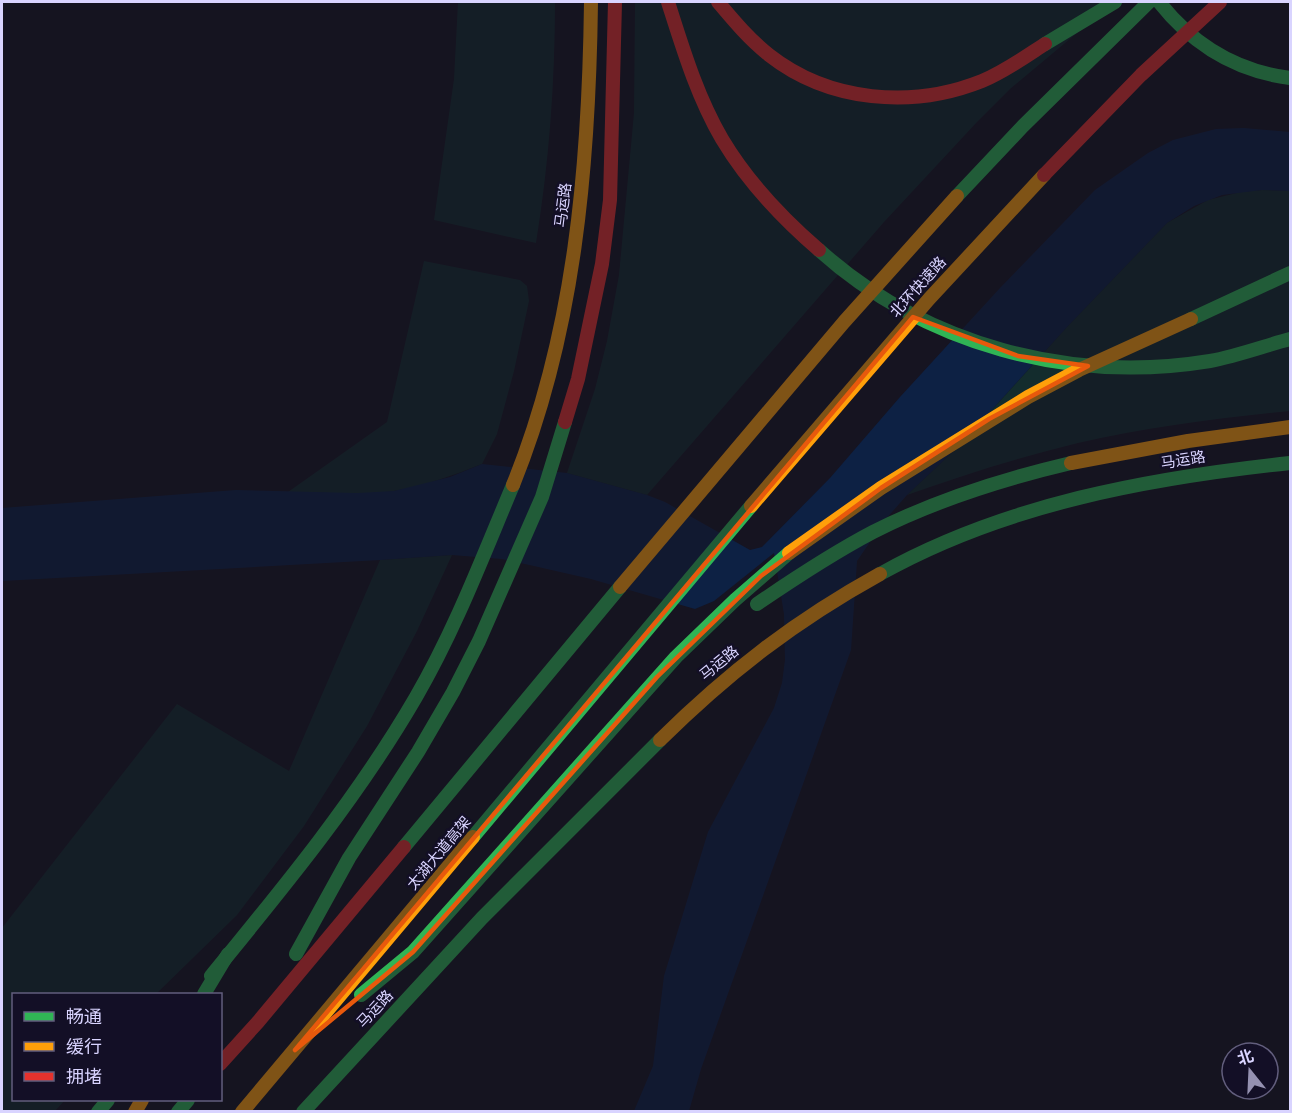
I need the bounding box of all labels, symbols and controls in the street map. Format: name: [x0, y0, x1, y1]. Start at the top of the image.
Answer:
street label: 马运路: [551, 182, 574, 228]
street label: 北环快速路: [886, 253, 949, 320]
street label: 马运路: [1159, 448, 1206, 471]
street label: 马运路: [696, 642, 742, 683]
street label: 太湖大道高架: [403, 813, 474, 893]
street label: 马运路: [353, 986, 396, 1031]
legend: [12, 993, 222, 1101]
text: 畅通: [66, 1007, 102, 1027]
text: 缓行: [66, 1037, 102, 1057]
north arrow: [1220, 1041, 1280, 1101]
text: 北: [1235, 1047, 1256, 1068]
text: 拥堵: [66, 1067, 102, 1087]

